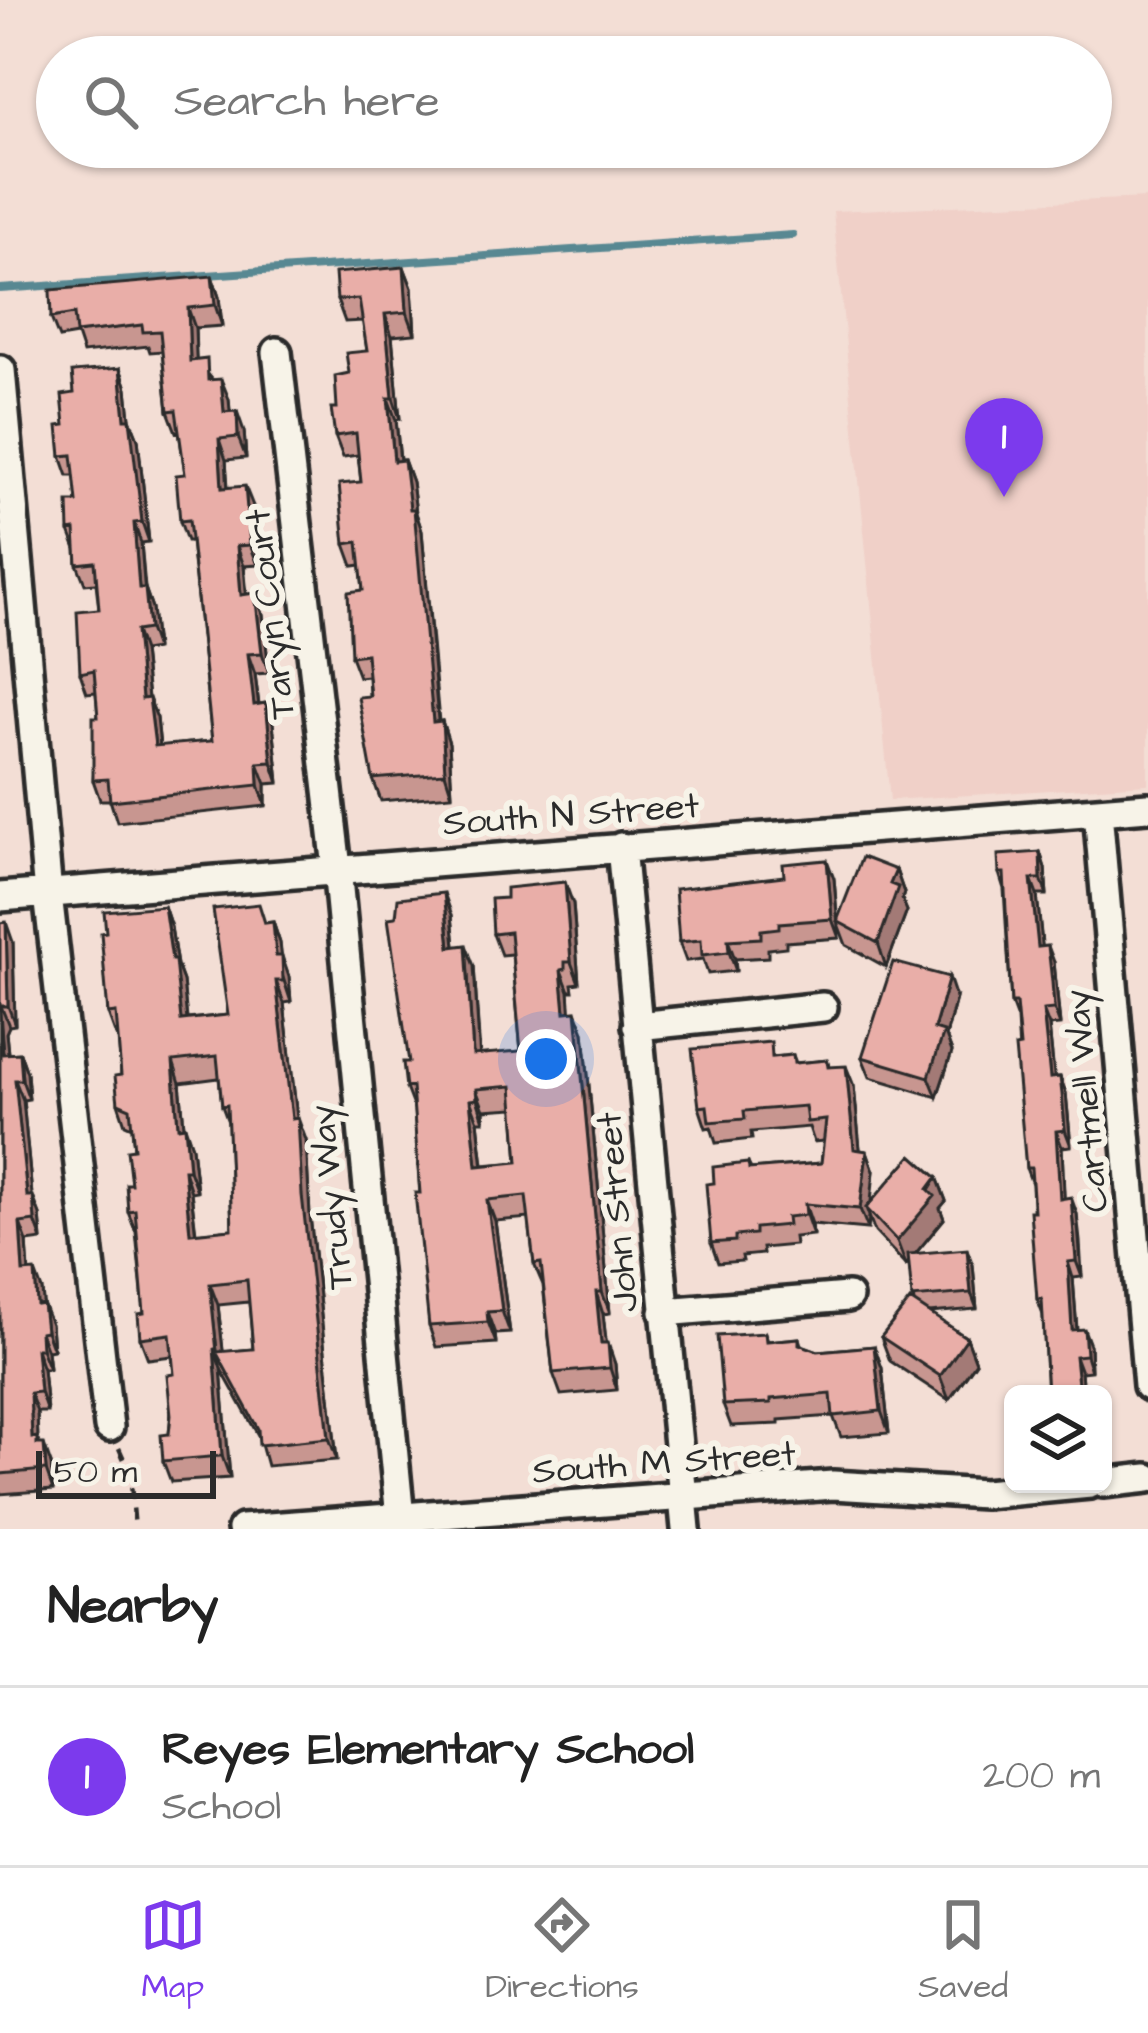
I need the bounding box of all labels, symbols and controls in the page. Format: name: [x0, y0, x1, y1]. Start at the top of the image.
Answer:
search box: [36, 36, 1112, 168]
icon: search: [78, 69, 144, 135]
text: Search here: [174, 71, 440, 133]
pin: 1: [965, 398, 1043, 497]
street label: Taryn Court: [233, 506, 309, 722]
street label: South N Street: [441, 781, 701, 849]
street label: Cartmell Way: [1052, 987, 1122, 1214]
your location: [516, 1029, 576, 1089]
street label: Trudy Way: [297, 1102, 367, 1292]
street label: John Street: [584, 1109, 652, 1314]
map controls: [1004, 1385, 1112, 1493]
button: layers: [1004, 1385, 1112, 1493]
street label: South M Street: [531, 1428, 798, 1498]
scale bar: [36, 1445, 216, 1498]
text: 50 m: [54, 1449, 137, 1495]
text: Nearby: [48, 1572, 218, 1643]
text: Reyes Elementary School: [162, 1719, 694, 1781]
text: 1: [85, 1750, 90, 1804]
text: 200 m: [983, 1750, 1100, 1804]
text: School: [162, 1781, 281, 1835]
tab: Map: [140, 1892, 206, 2010]
tab: Directions: [485, 1892, 639, 2010]
tab: Saved: [918, 1892, 1008, 2010]

